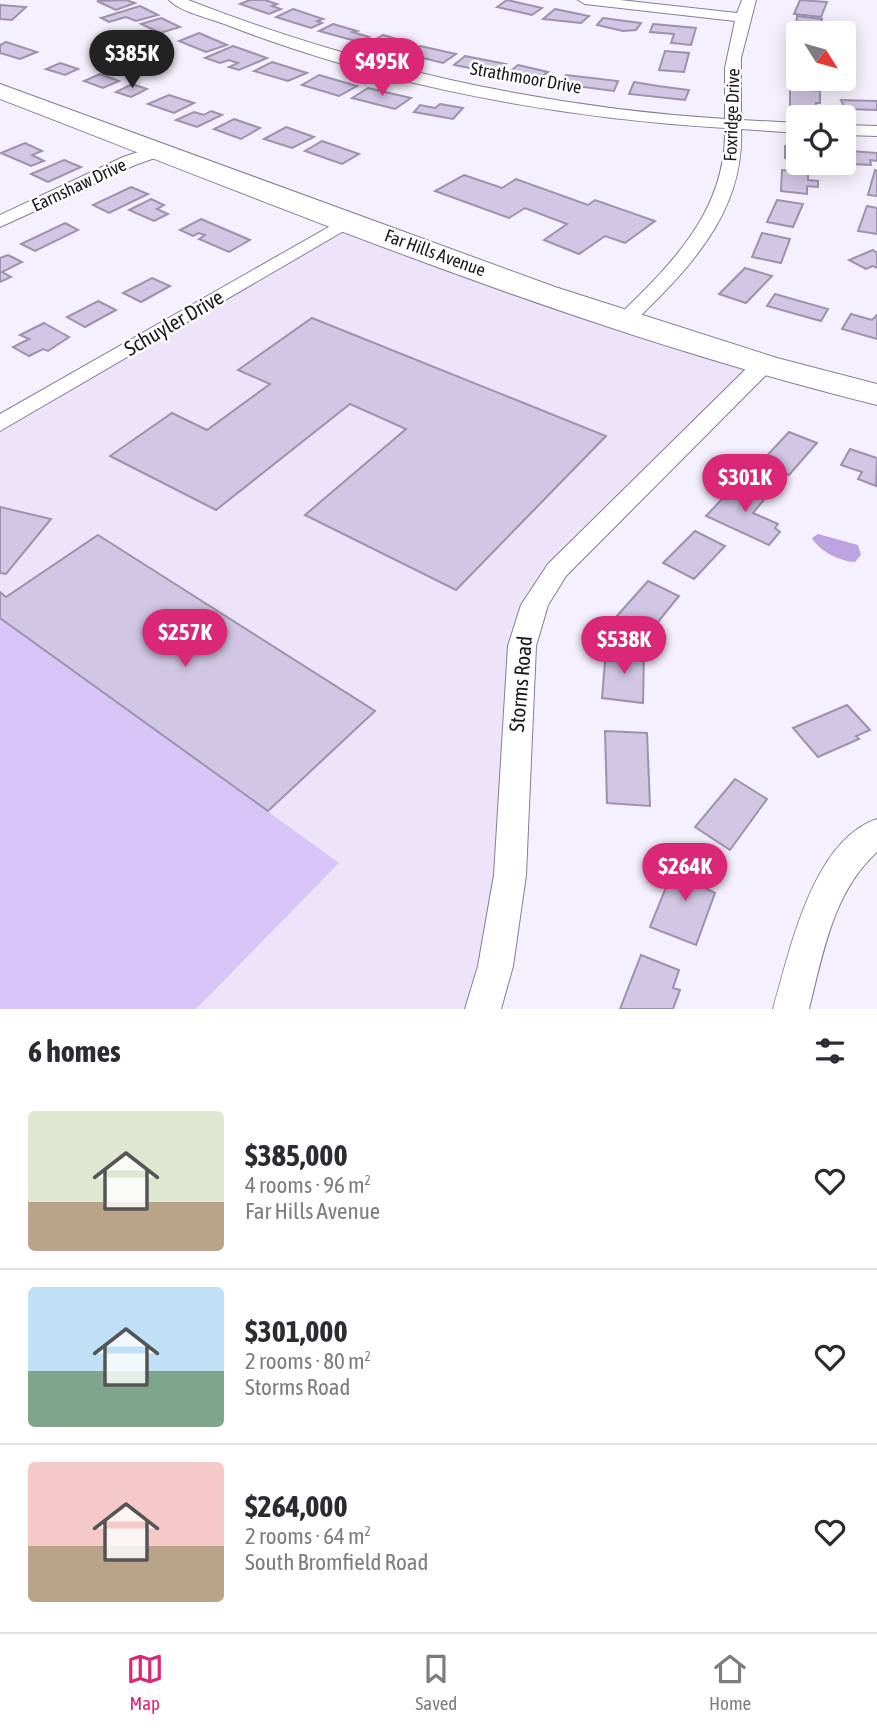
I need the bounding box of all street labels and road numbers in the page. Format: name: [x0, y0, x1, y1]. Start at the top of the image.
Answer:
street label: Strathmoor Drive: [469, 57, 583, 98]
street label: Foxridge Drive: [719, 68, 744, 162]
street label: Earnshaw Drive: [28, 154, 129, 216]
street label: Far Hills Avenue: [382, 225, 488, 280]
street label: Schuyler Drive: [120, 284, 227, 360]
street label: Storms Road: [504, 635, 536, 733]

